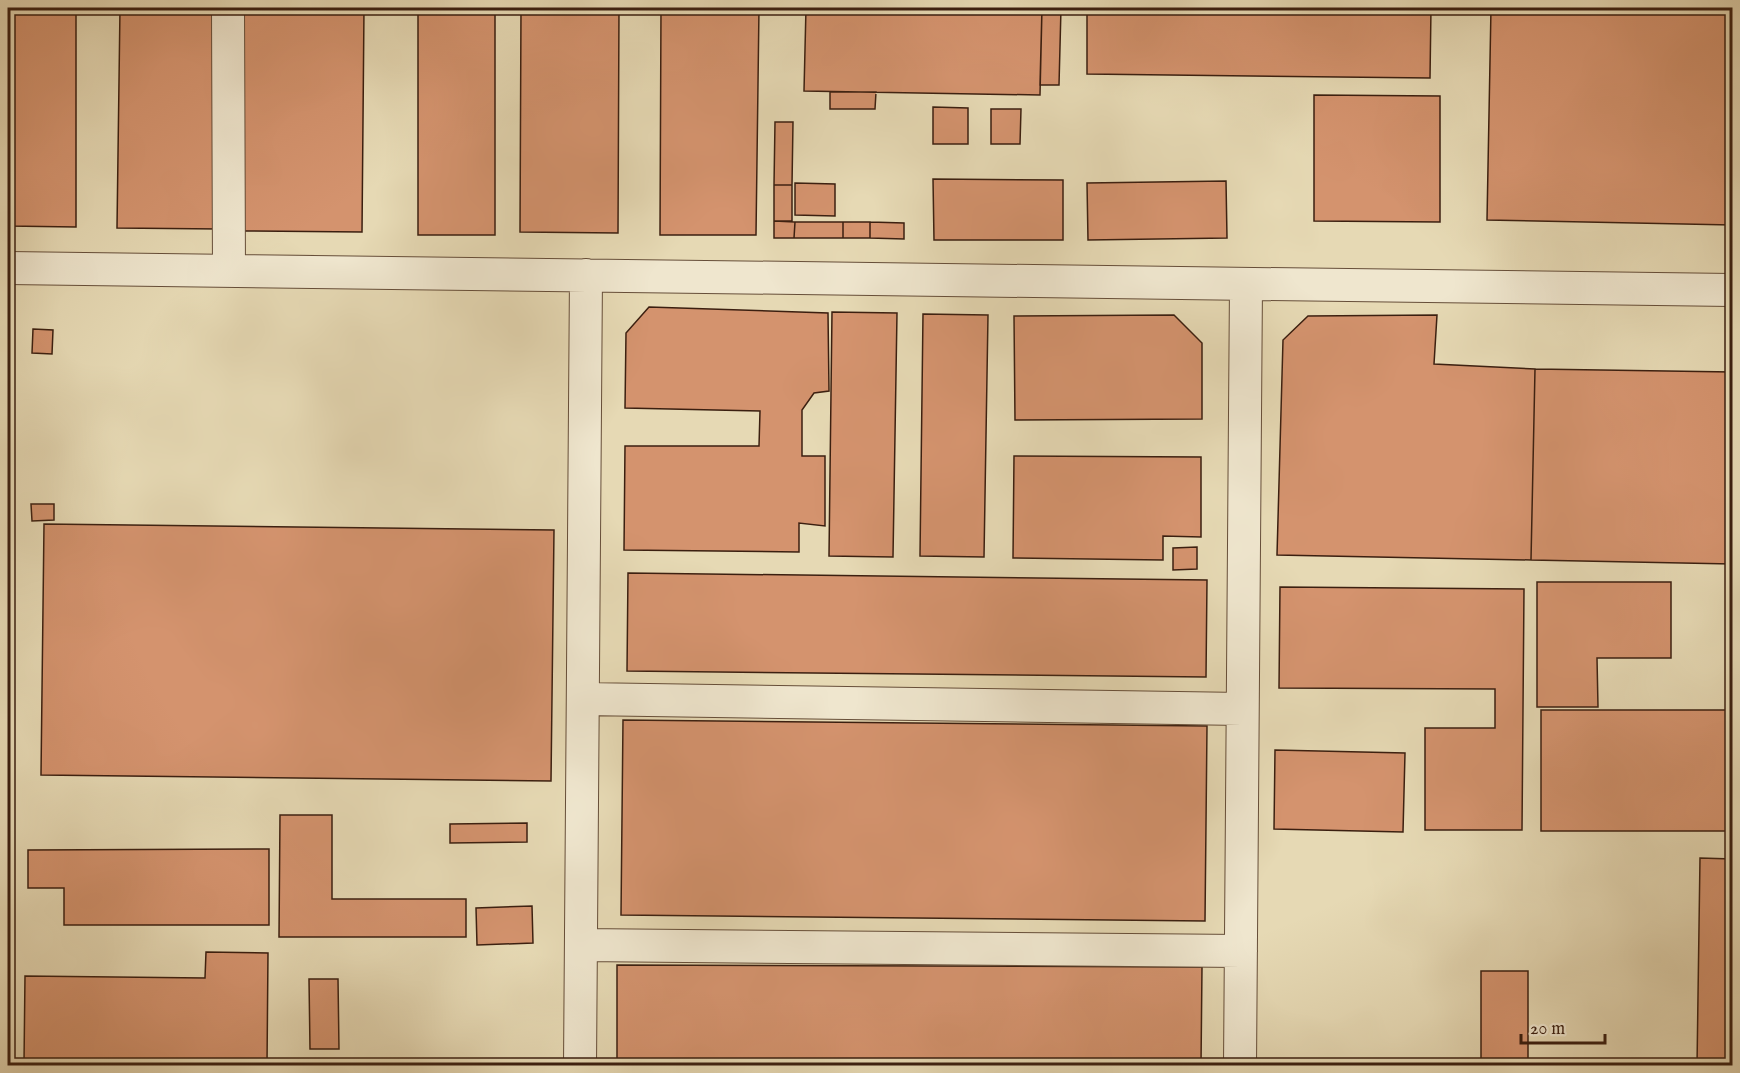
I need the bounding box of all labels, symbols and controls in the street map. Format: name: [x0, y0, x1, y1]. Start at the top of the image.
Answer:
scale bar: [1521, 1007, 1605, 1045]
text: 20 m: [1530, 1018, 1565, 1041]

